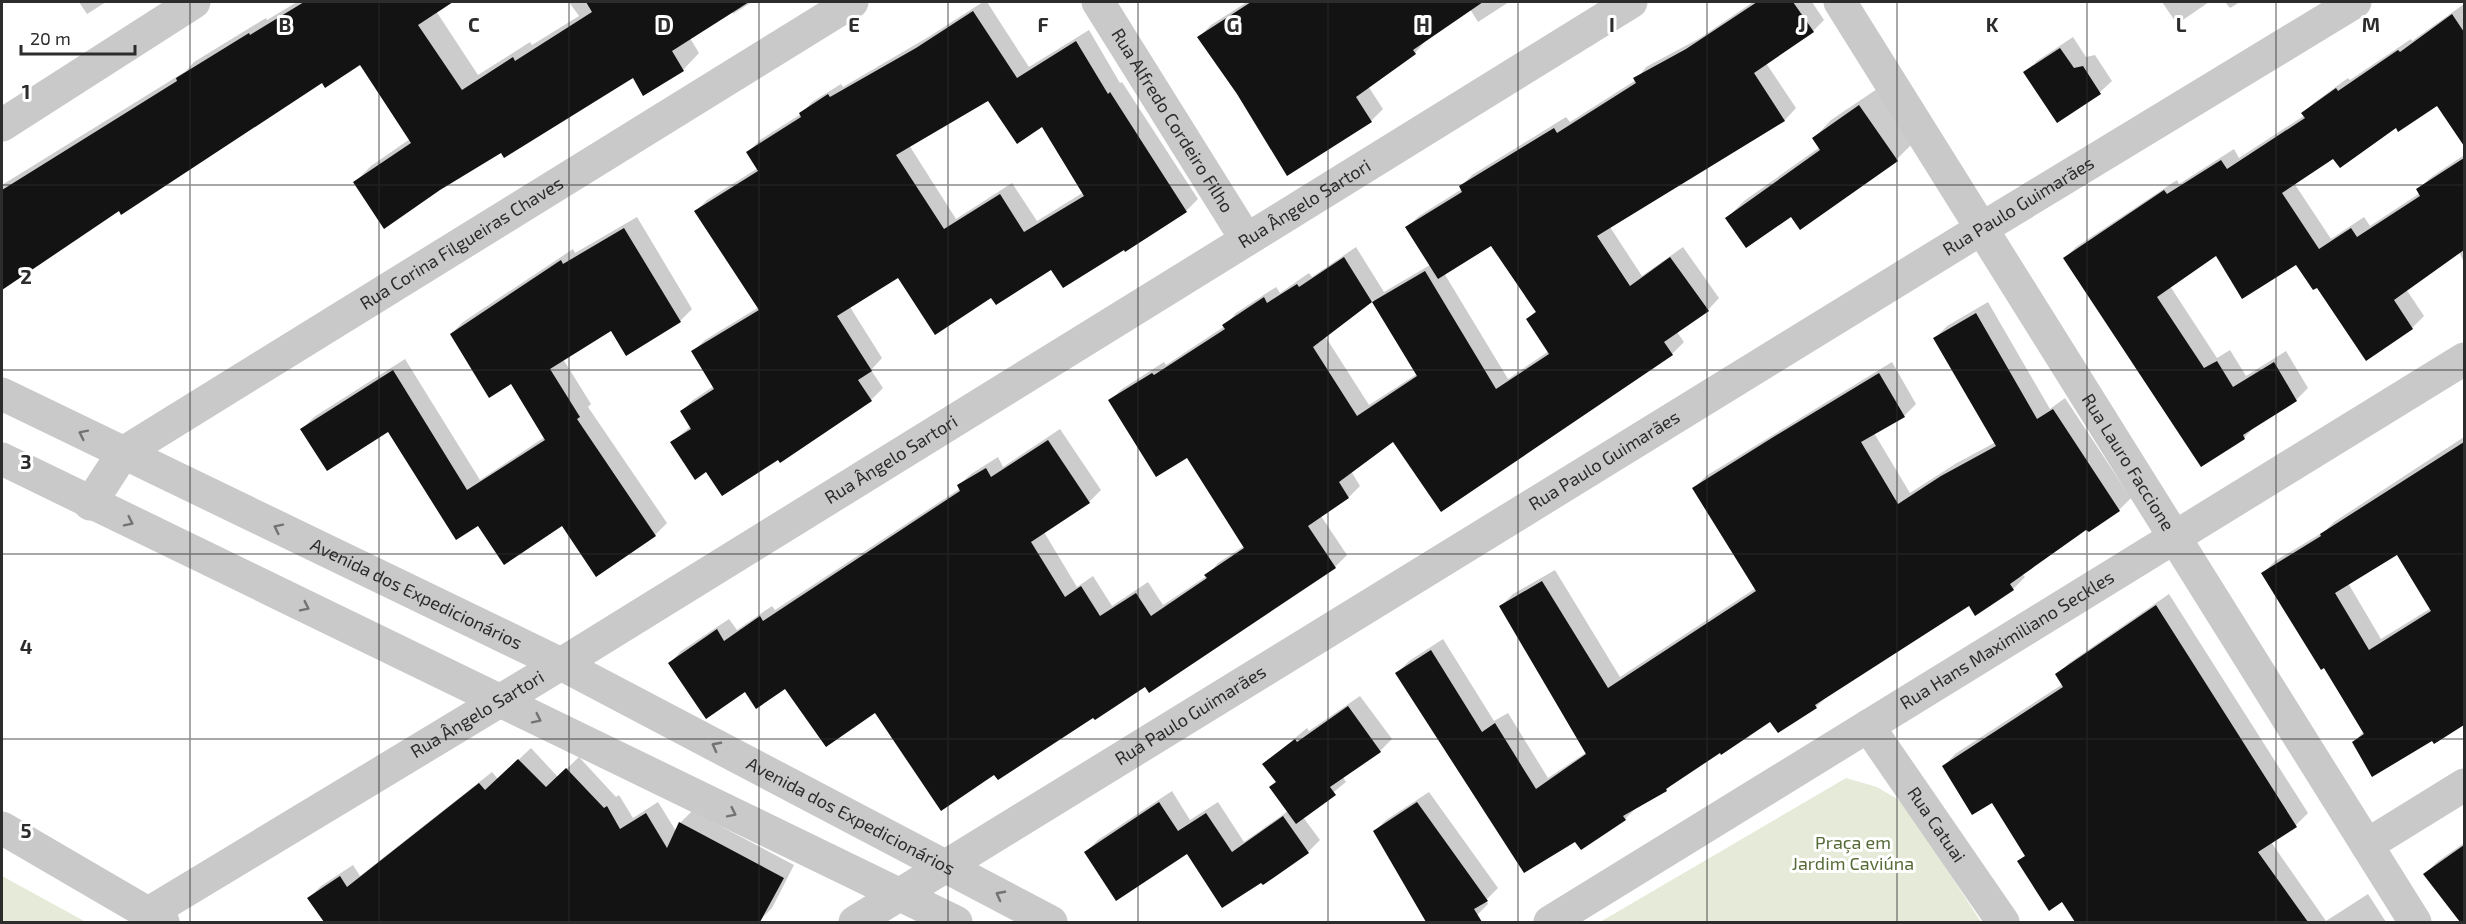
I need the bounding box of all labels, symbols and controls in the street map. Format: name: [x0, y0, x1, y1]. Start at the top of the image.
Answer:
text: B: [279, 12, 291, 36]
text: C: [468, 12, 480, 36]
text: D: [657, 12, 671, 36]
text: E: [848, 12, 860, 36]
text: F: [1037, 12, 1049, 36]
text: G: [1227, 12, 1239, 36]
text: H: [1416, 12, 1430, 36]
text: I: [1609, 12, 1615, 36]
text: J: [1798, 12, 1806, 36]
text: K: [1986, 12, 1999, 36]
text: L: [2176, 12, 2187, 36]
text: M: [2362, 12, 2380, 36]
scale bar: [21, 18, 135, 56]
street label: Rua Alfredo Cordeiro Filho: [1107, 24, 1239, 216]
text: 20 m: [30, 27, 71, 49]
text: 1: [22, 79, 30, 103]
street label: Rua Paulo Guimarães: [1938, 151, 2098, 260]
street label: Rua Ângelo Sartori: [1234, 154, 1374, 252]
street label: Rua Corina Filgueiras Chaves: [355, 171, 567, 314]
text: 2: [20, 264, 32, 288]
street label: Rua Lauro Faccione: [2078, 389, 2180, 535]
street label: Rua Paulo Guimarães: [1524, 405, 1683, 515]
street label: Rua Ângelo Sartori: [820, 410, 961, 508]
one-way arrow: [79, 430, 90, 441]
text: 3: [20, 449, 32, 473]
one-way arrow: [123, 515, 134, 527]
one-way arrow: [273, 524, 284, 536]
street label: Avenida dos Expedicionários: [307, 533, 526, 654]
street label: Rua Hans Maximiliano Seckles: [1896, 565, 2118, 714]
one-way arrow: [298, 600, 309, 612]
text: 4: [20, 634, 33, 658]
street label: Rua Paulo Guimarães: [1110, 660, 1270, 769]
street label: Rua Ângelo Sartori: [406, 665, 548, 762]
one-way arrow: [531, 712, 542, 724]
one-way arrow: [711, 741, 722, 753]
street label: Avenida dos Expedicionários: [743, 752, 959, 879]
street label: Rua Catuai: [1903, 782, 1971, 866]
one-way arrow: [725, 805, 736, 817]
text: 5: [20, 818, 32, 842]
park label: Praça em Jardim Caviúna: [1792, 831, 1914, 874]
one-way arrow: [995, 891, 1006, 902]

